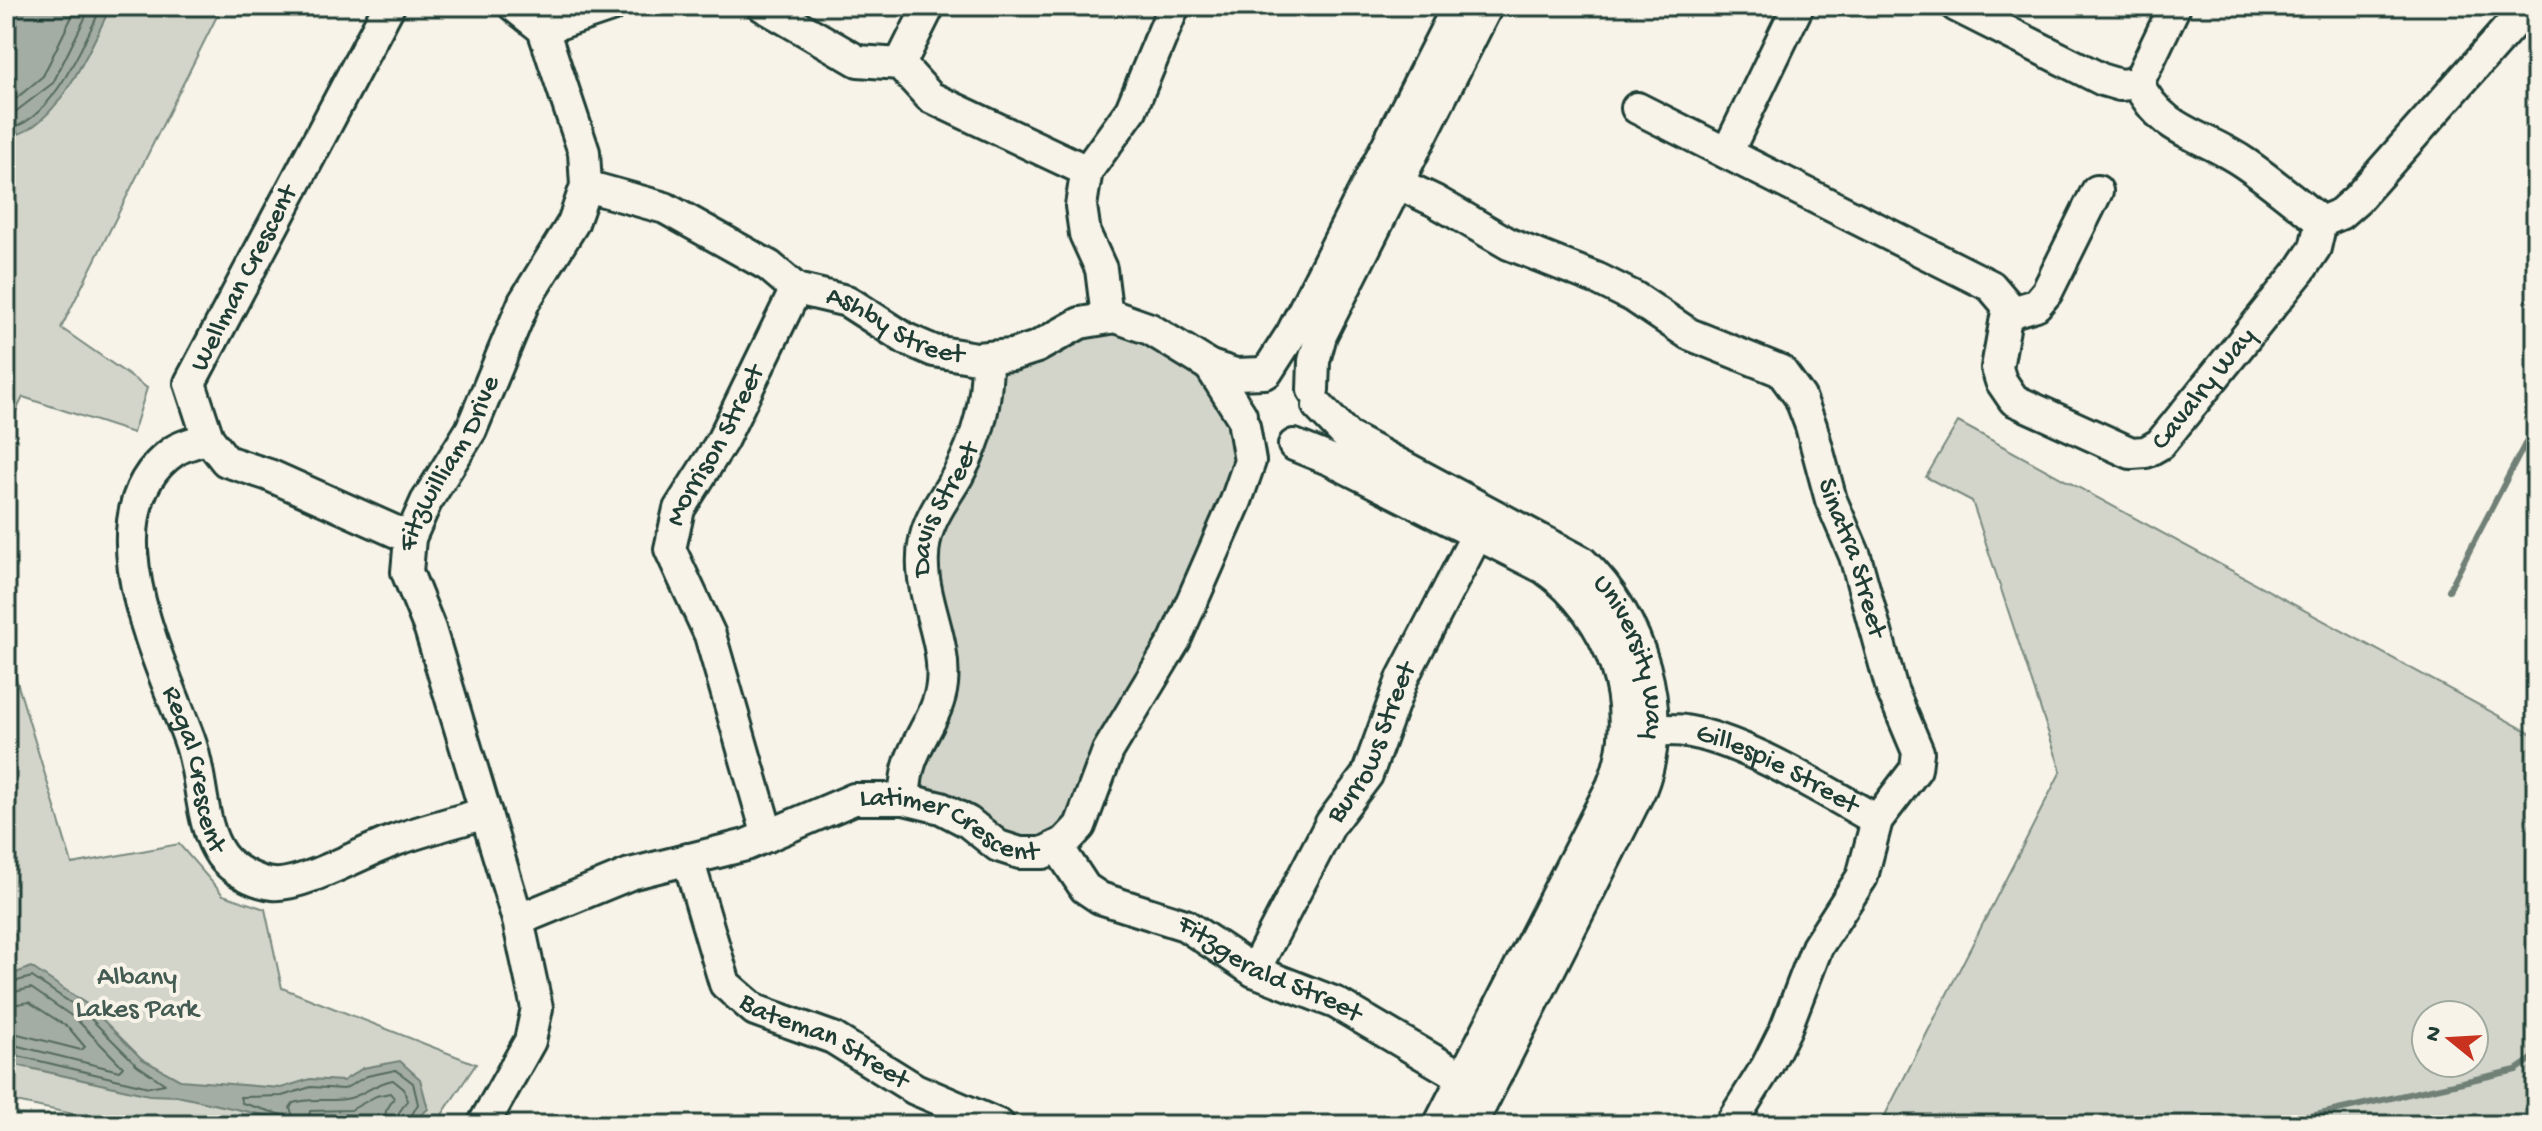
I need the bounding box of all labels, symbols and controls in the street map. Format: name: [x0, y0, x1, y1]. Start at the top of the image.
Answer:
street label: Wellman Crescent: [184, 178, 307, 378]
street label: Ashby Street: [823, 280, 969, 373]
street label: Cavalry Way: [2145, 321, 2264, 457]
street label: Morrison Street: [659, 358, 774, 529]
street label: Fitzwilliam Drive: [392, 371, 508, 553]
street label: Davis Street: [906, 435, 989, 579]
street label: Sinatra Street: [1809, 475, 1894, 644]
street label: University Way: [1585, 568, 1669, 740]
street label: Burrows Street: [1319, 654, 1425, 831]
street label: Regal Crescent: [154, 681, 234, 861]
street label: Gillespie Street: [1692, 717, 1866, 824]
street label: Latimer Crescent: [860, 783, 1041, 870]
street label: Fitzgerald Street: [1170, 907, 1370, 1032]
park label: Albany Lakes Park: [75, 962, 201, 1027]
street label: Bateman Street: [731, 986, 917, 1099]
north arrow: [2410, 999, 2490, 1079]
text: N: [2420, 1023, 2449, 1045]

